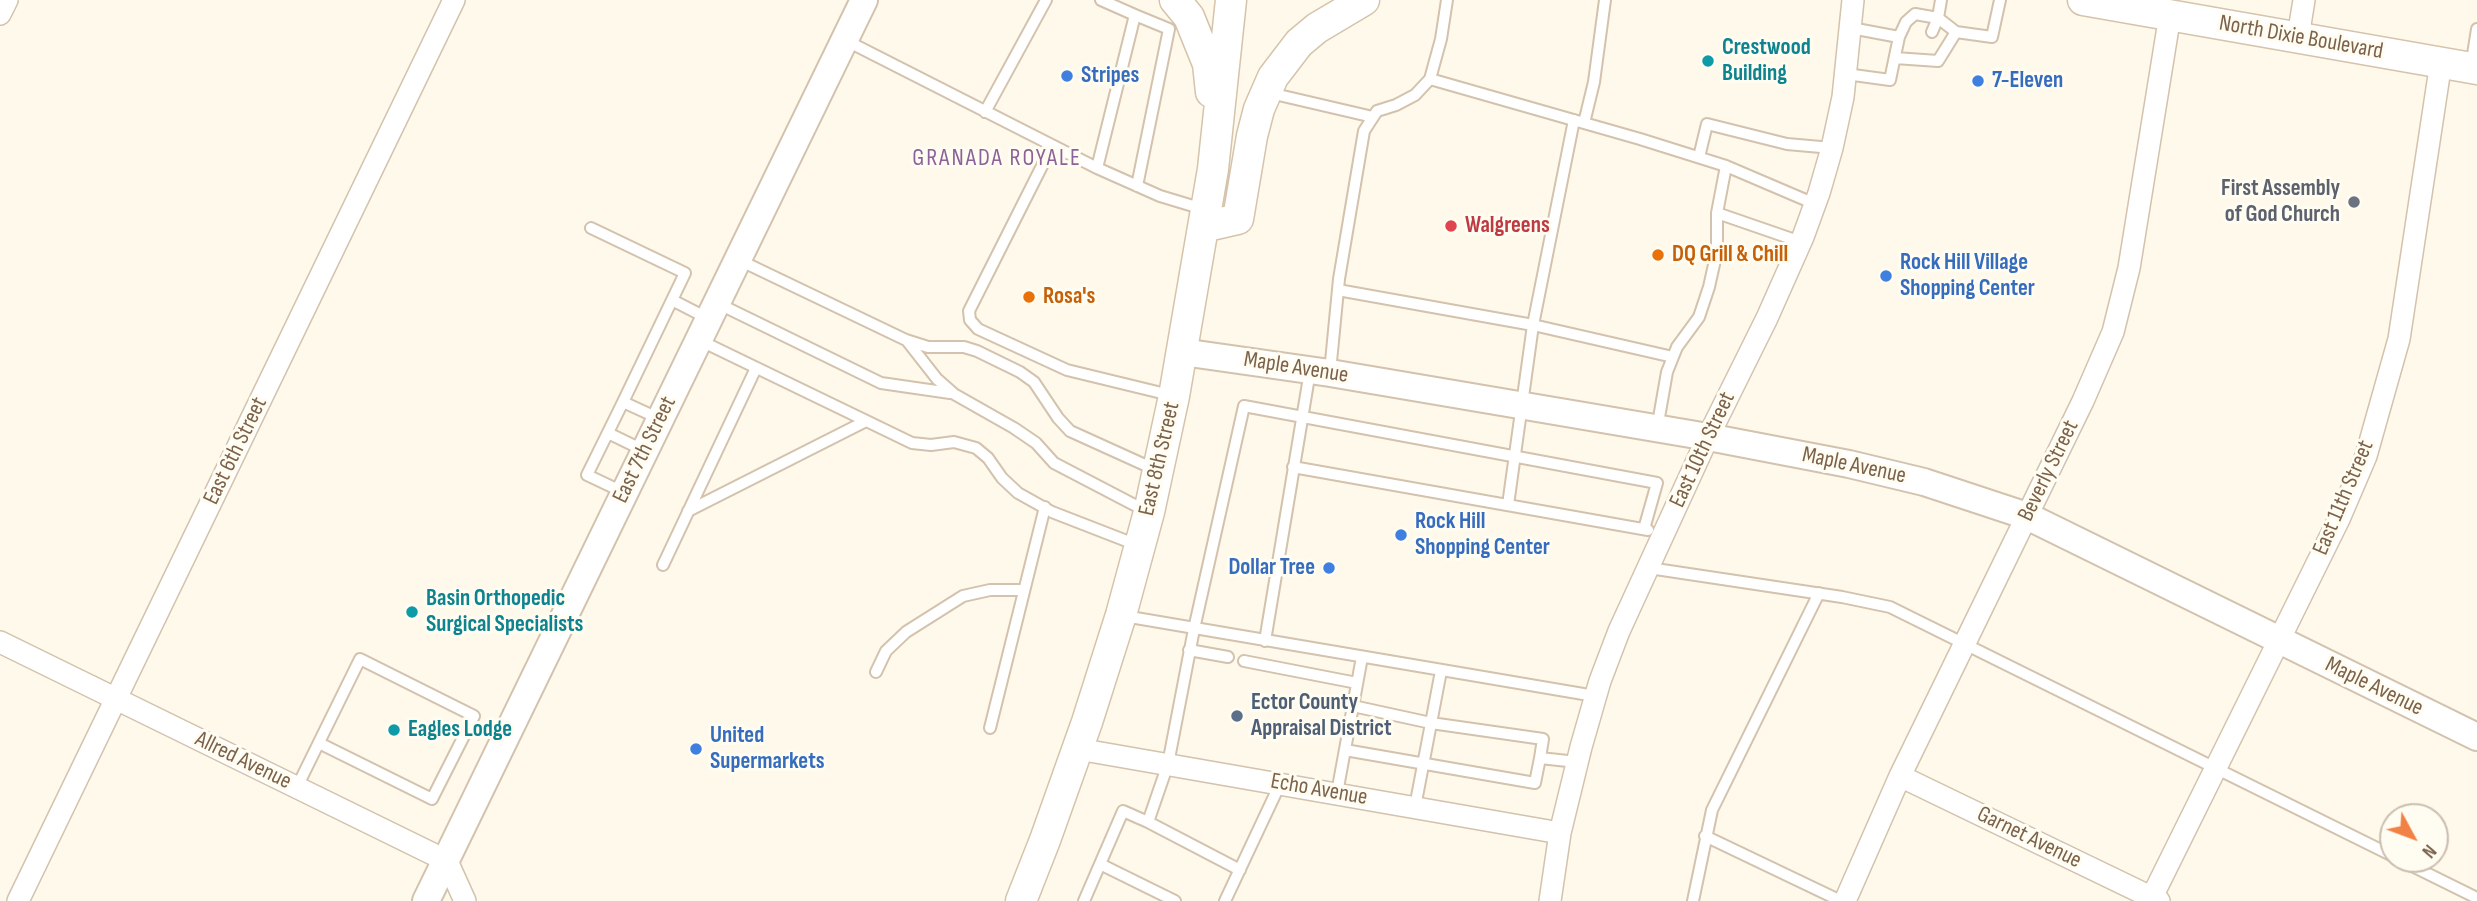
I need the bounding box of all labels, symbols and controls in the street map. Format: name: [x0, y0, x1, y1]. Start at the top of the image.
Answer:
street label: North Dixie Boulevard: [2217, 10, 2385, 66]
place label: Crestwood Building: [1722, 34, 1811, 88]
marker: Crestwood Building: [1700, 53, 1716, 69]
place label: Stripes: [1081, 62, 1139, 90]
place label: 7-Eleven: [1992, 67, 2063, 95]
marker: Stripes: [1059, 68, 1075, 84]
marker: 7-Eleven: [1970, 73, 1986, 89]
district label: GRANADA ROYALE: [914, 145, 1080, 173]
place label: First Assembly of God Church: [2221, 175, 2340, 229]
marker: First Assembly of God Church: [2346, 194, 2362, 210]
place label: Walgreens: [1465, 212, 1550, 240]
marker: Walgreens: [1443, 218, 1459, 234]
place label: DQ Grill & Chill: [1672, 241, 1788, 269]
marker: DQ Grill & Chill: [1650, 247, 1666, 263]
place label: Rock Hill Village Shopping Center: [1900, 249, 2035, 303]
marker: Rock Hill Village Shopping Center: [1878, 268, 1894, 284]
place label: Rosa's: [1043, 283, 1095, 311]
marker: Rosa's: [1021, 289, 1037, 305]
street label: Maple Avenue: [1242, 346, 1350, 390]
street label: East 10th Street: [1664, 388, 1742, 512]
street label: East 7th Street: [607, 392, 683, 508]
street label: East 6th Street: [198, 393, 274, 509]
street label: East 8th Street: [1134, 399, 1186, 519]
street label: Beverly Street: [2013, 416, 2085, 526]
street label: East 11th Street: [2307, 437, 2381, 559]
street label: Maple Avenue: [1800, 442, 1908, 490]
place label: Rock Hill Shopping Center: [1415, 508, 1550, 562]
marker: Rock Hill Shopping Center: [1393, 527, 1409, 543]
place label: Dollar Tree: [1228, 554, 1315, 582]
marker: Dollar Tree: [1321, 560, 1337, 576]
place label: Basin Orthopedic Surgical Specialists: [426, 585, 583, 639]
marker: Basin Orthopedic Surgical Specialists: [404, 604, 420, 620]
street label: Maple Avenue: [2321, 651, 2427, 723]
place label: Ector County Appraisal District: [1251, 689, 1391, 743]
marker: Ector County Appraisal District: [1229, 708, 1245, 724]
place label: Eagles Lodge: [408, 716, 512, 744]
marker: Eagles Lodge: [386, 722, 402, 738]
place label: United Supermarkets: [710, 722, 825, 776]
street label: Allred Avenue: [190, 726, 296, 796]
marker: United Supermarkets: [688, 741, 704, 757]
street label: Echo Avenue: [1268, 768, 1370, 812]
street label: Garnet Avenue: [1972, 801, 2086, 875]
north arrow: [2379, 803, 2449, 873]
text: N: [2417, 839, 2441, 862]

